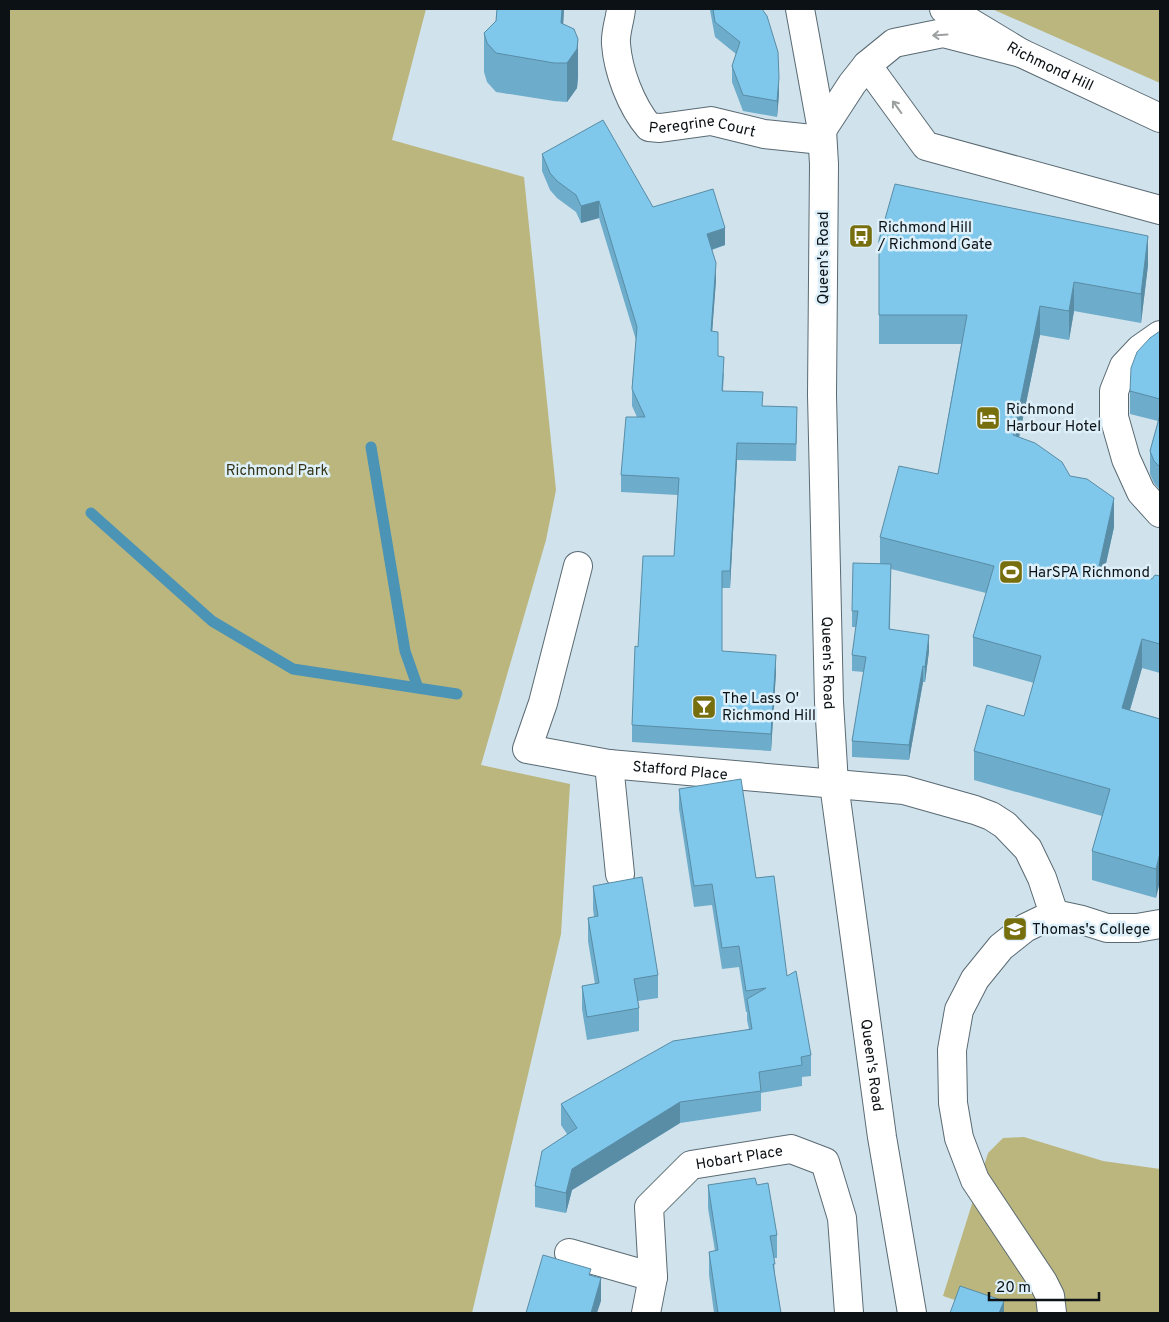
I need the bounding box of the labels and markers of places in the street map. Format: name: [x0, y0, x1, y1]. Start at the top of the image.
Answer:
place label: Richmond Hill / Richmond Gate: [877, 219, 992, 255]
bus stop icon: Richmond Hill / Richmond Gate: [848, 223, 874, 249]
place label: Richmond Harbour Hotel: [1006, 401, 1101, 437]
hotel icon: Richmond Harbour Hotel: [975, 405, 1001, 431]
sports icon: HarSPA Richmond: [998, 559, 1024, 585]
place label: HarSPA Richmond: [1028, 564, 1150, 583]
place label: The Lass O' Richmond Hill: [722, 690, 816, 726]
bar icon: The Lass O' Richmond Hill: [691, 694, 717, 720]
school or university icon: Thomas's College: [1002, 916, 1028, 942]
place label: Thomas's College: [1032, 921, 1150, 940]

